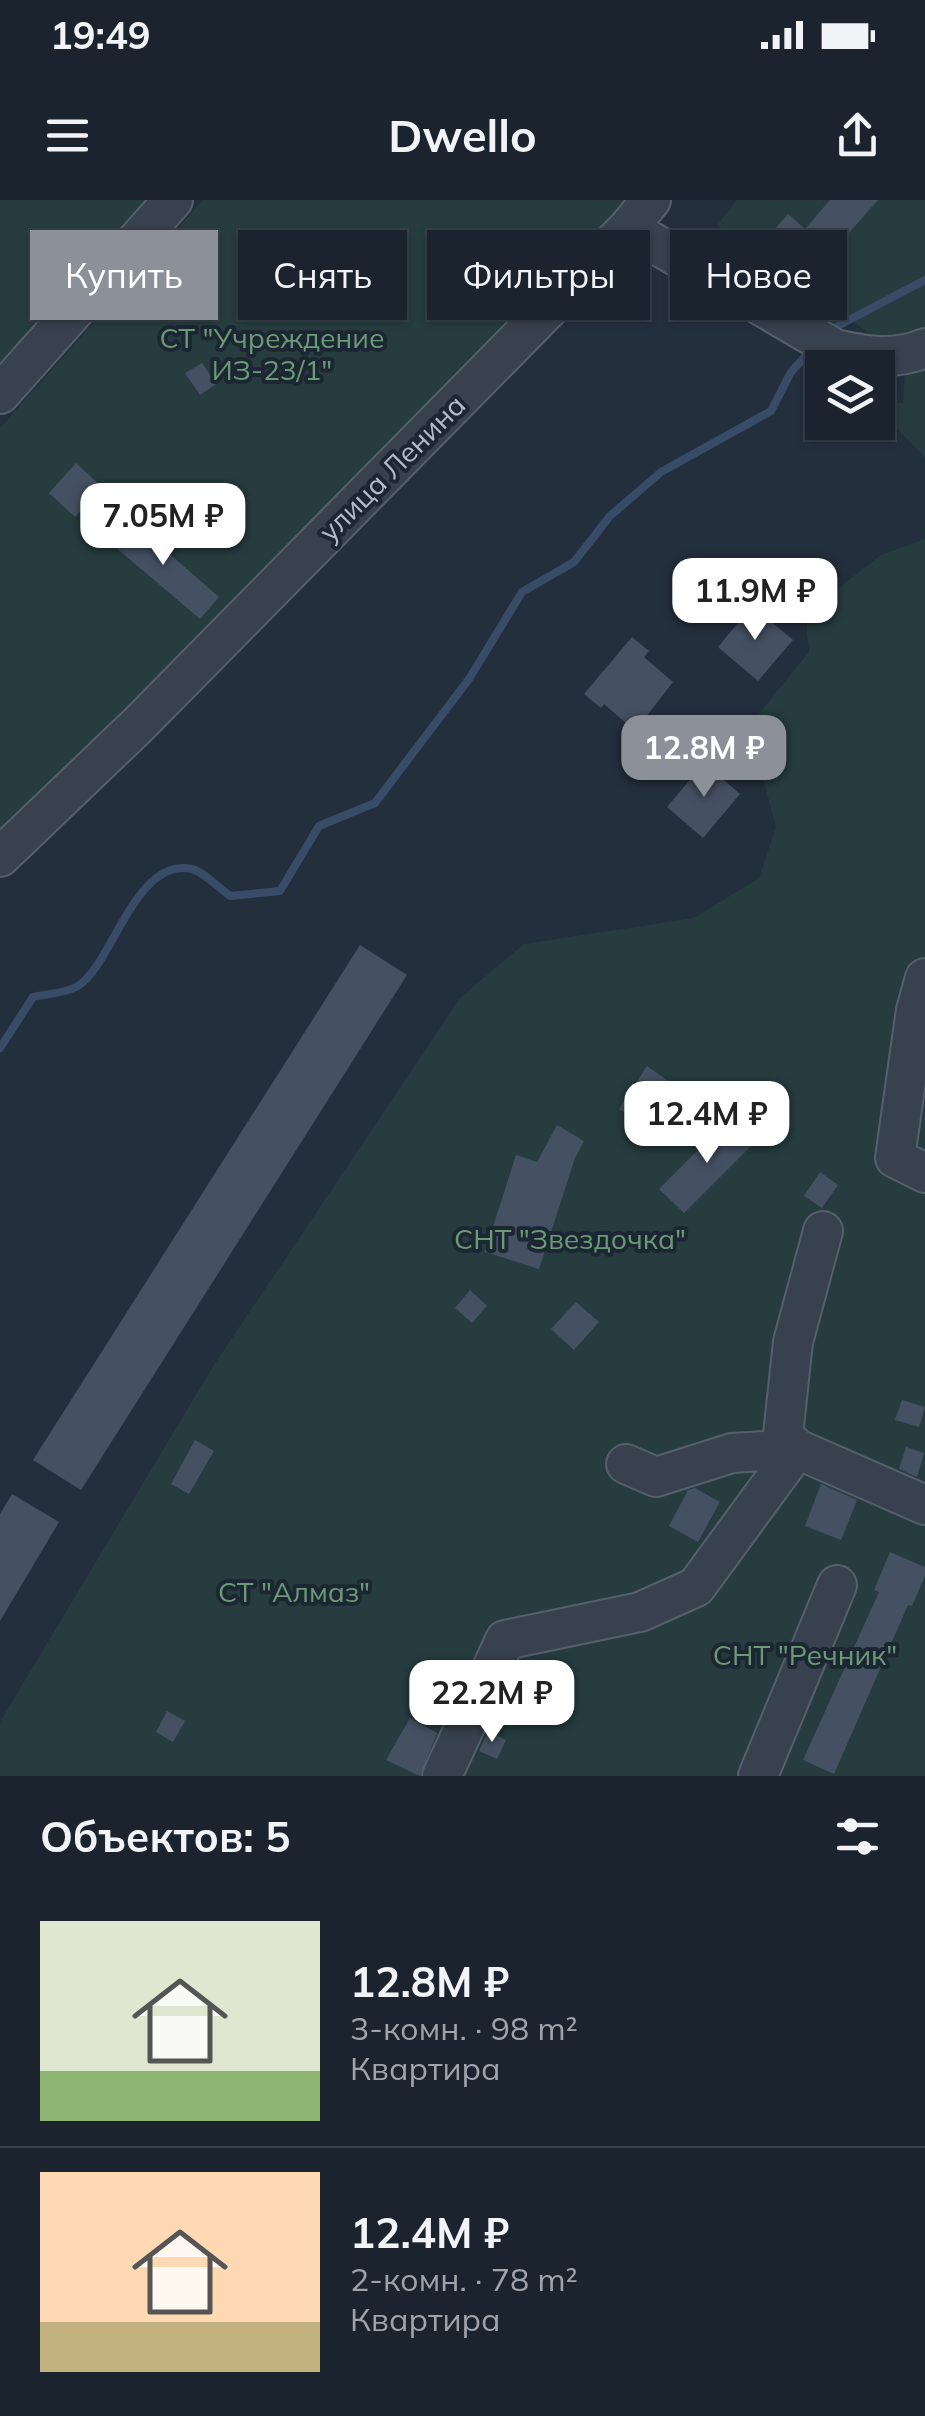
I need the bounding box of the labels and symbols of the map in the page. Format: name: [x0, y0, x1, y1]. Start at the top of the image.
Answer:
park label: СТ "Учреждение ИЗ-23/1": [159, 320, 385, 387]
street label: улица Ленина: [311, 387, 472, 548]
pin: 7.05M ₽: [71, 483, 255, 568]
pin: 11.9M ₽: [663, 558, 847, 643]
pin: 12.8M ₽: [612, 715, 796, 800]
pin: 12.4M ₽: [615, 1081, 799, 1166]
park label: СНТ "Звездочка": [454, 1221, 686, 1256]
park label: СТ "Алмаз": [218, 1574, 370, 1609]
park label: СНТ "Речник": [713, 1637, 897, 1672]
pin: 22.2M ₽: [400, 1660, 584, 1745]

